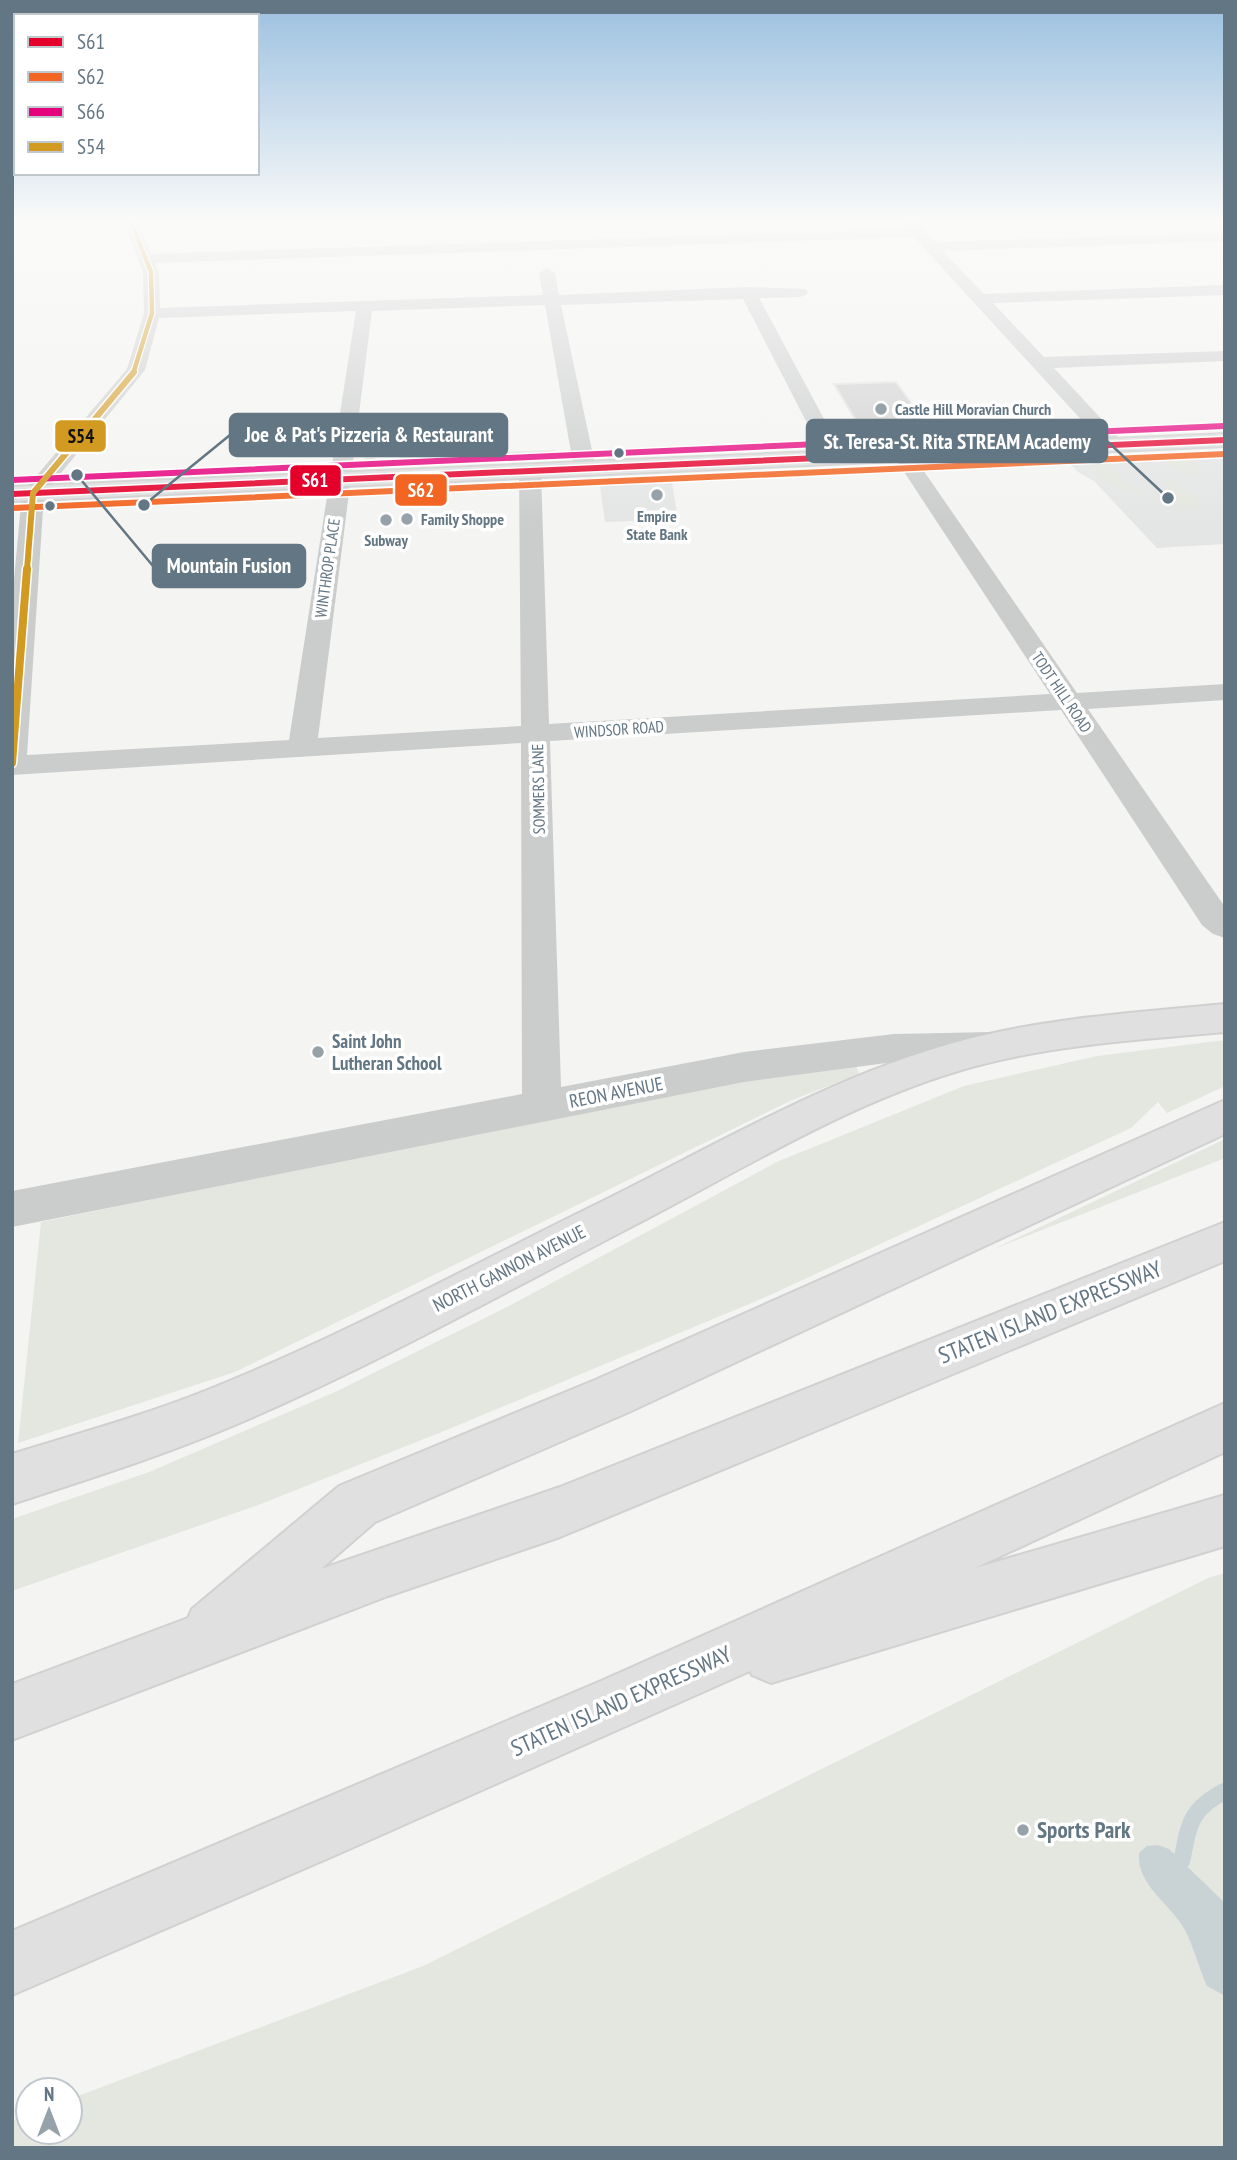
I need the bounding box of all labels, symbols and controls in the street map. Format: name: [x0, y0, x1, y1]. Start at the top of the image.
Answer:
legend: [14, 14, 259, 175]
text: S61: [77, 28, 105, 55]
text: S62: [77, 63, 105, 90]
text: S66: [77, 98, 105, 125]
text: S54: [77, 133, 105, 160]
place label: Castle Hill Moravian Church: [895, 399, 1051, 419]
marker: Castle Hill Moravian Church: [873, 401, 889, 417]
callout: Joe & Pat's Pizzeria & Restaurant: [230, 414, 507, 456]
line badge: S54: [54, 419, 107, 453]
callout: St. Teresa-St. Rita STREAM Academy: [807, 420, 1107, 462]
text: Joe & Pat's Pizzeria & Restaurant: [244, 421, 493, 448]
text: S54: [68, 424, 94, 448]
text: St. Teresa-St. Rita STREAM Academy: [823, 428, 1091, 455]
unlabelled marker: [612, 446, 626, 460]
line badge: S61: [289, 464, 342, 497]
text: S61: [302, 468, 328, 492]
line badge: S62: [394, 473, 448, 507]
text: S62: [408, 478, 434, 502]
marker: Empire State Bank: [649, 487, 665, 503]
unlabelled marker: [43, 499, 57, 513]
place label: Empire State Bank: [626, 506, 688, 544]
place label: Family Shoppe: [421, 509, 504, 529]
marker: Family Shoppe: [399, 511, 415, 527]
marker: Subway: [378, 512, 394, 528]
street label: WINTHROP PLACE: [310, 517, 344, 619]
place label: Subway: [364, 530, 408, 550]
callout: Mountain Fusion: [153, 545, 305, 587]
text: Mountain Fusion: [167, 552, 291, 579]
street label: TODT HILL ROAD: [1028, 648, 1096, 736]
street label: WINDSOR ROAD: [573, 716, 665, 742]
street label: SOMMERS LANE: [527, 743, 549, 834]
place label: Saint John Lutheran School: [332, 1029, 442, 1075]
marker: Saint John Lutheran School: [310, 1044, 326, 1060]
street label: REON AVENUE: [567, 1071, 665, 1113]
street label: NORTH GANNON AVENUE: [429, 1219, 589, 1317]
street label: STATEN ISLAND EXPRESSWAY: [934, 1253, 1166, 1370]
street label: STATEN ISLAND EXPRESSWAY: [506, 1639, 736, 1762]
place label: Sports Park: [1037, 1815, 1131, 1844]
marker: Sports Park: [1015, 1822, 1031, 1838]
north arrow: [14, 2076, 84, 2146]
text: N: [44, 2082, 54, 2106]

